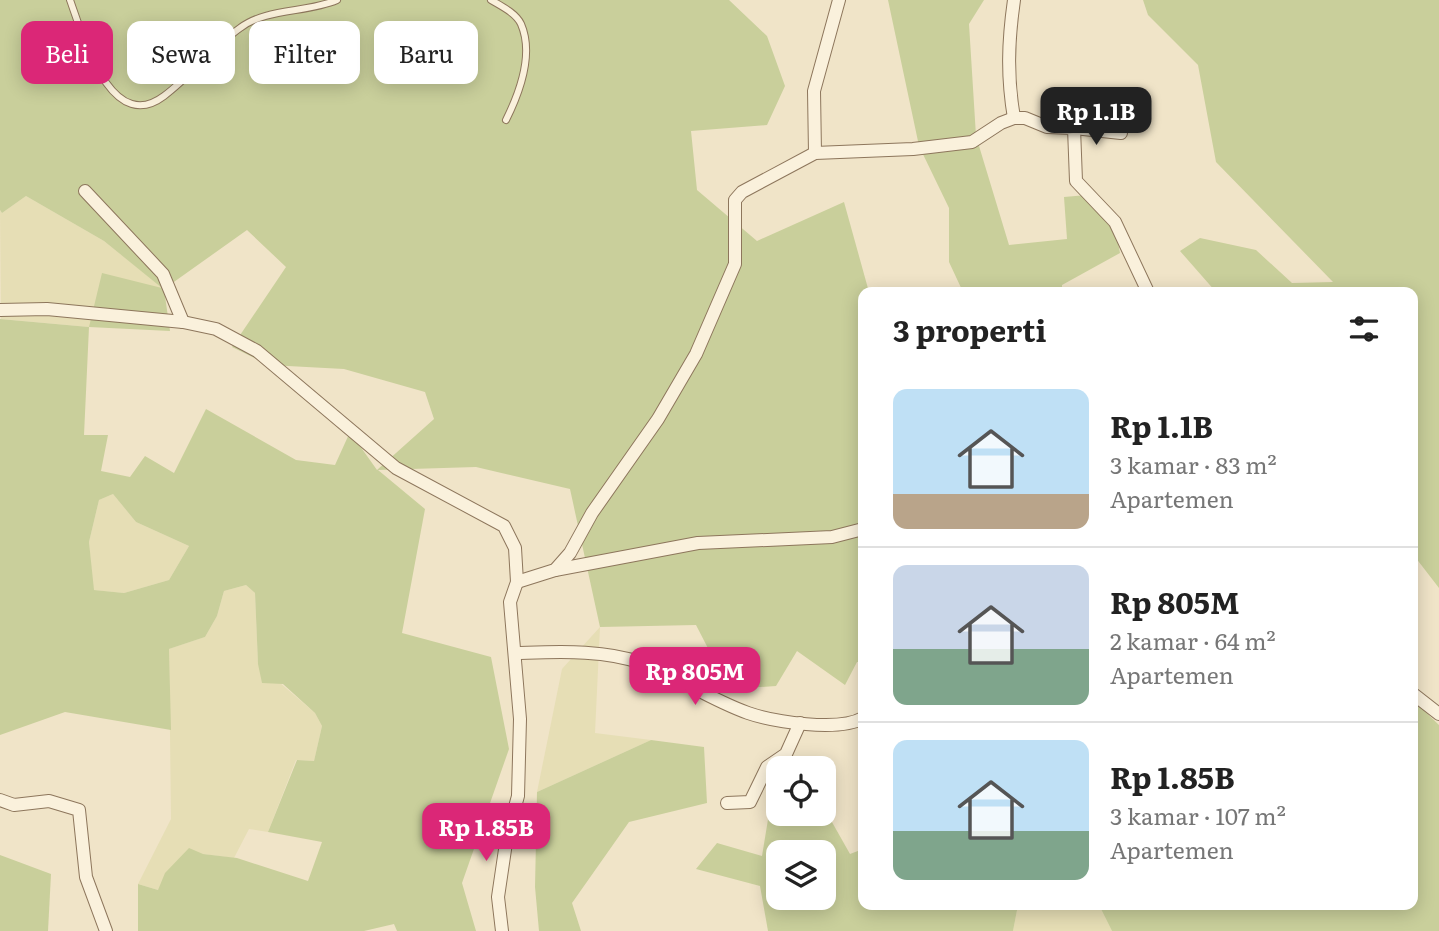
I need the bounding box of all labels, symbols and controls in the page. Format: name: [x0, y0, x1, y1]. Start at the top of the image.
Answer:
chip: Beli: [21, 21, 113, 84]
chip: Sewa: [127, 21, 235, 84]
chip: Filter: [249, 21, 360, 84]
chip: Baru: [374, 21, 478, 84]
pin: Rp 1.1B: [1031, 88, 1161, 147]
text: Rp 1.1B: [1056, 93, 1136, 127]
text: 3 properti: [893, 307, 1046, 351]
icon: filters: [1345, 310, 1383, 348]
text: Rp 1.1B: [1110, 403, 1213, 447]
icon: home: [949, 417, 1033, 501]
text: 3 kamar · 83 m²: [1110, 447, 1277, 481]
text: Apartemen: [1110, 481, 1234, 515]
text: Rp 805M: [1110, 579, 1240, 623]
icon: home: [949, 593, 1033, 677]
text: 2 kamar · 64 m²: [1110, 623, 1276, 657]
pin: Rp 805M: [630, 648, 760, 707]
text: Rp 805M: [645, 653, 745, 687]
text: Apartemen: [1110, 657, 1234, 691]
text: Rp 1.85B: [1110, 754, 1235, 798]
map controls: [766, 756, 836, 910]
button: locate: [766, 756, 836, 826]
icon: home: [949, 768, 1033, 852]
text: 3 kamar · 107 m²: [1110, 798, 1286, 832]
pin: Rp 1.85B: [414, 804, 558, 863]
text: Rp 1.85B: [438, 809, 534, 843]
text: Apartemen: [1110, 832, 1234, 866]
button: layers: [766, 840, 836, 910]

